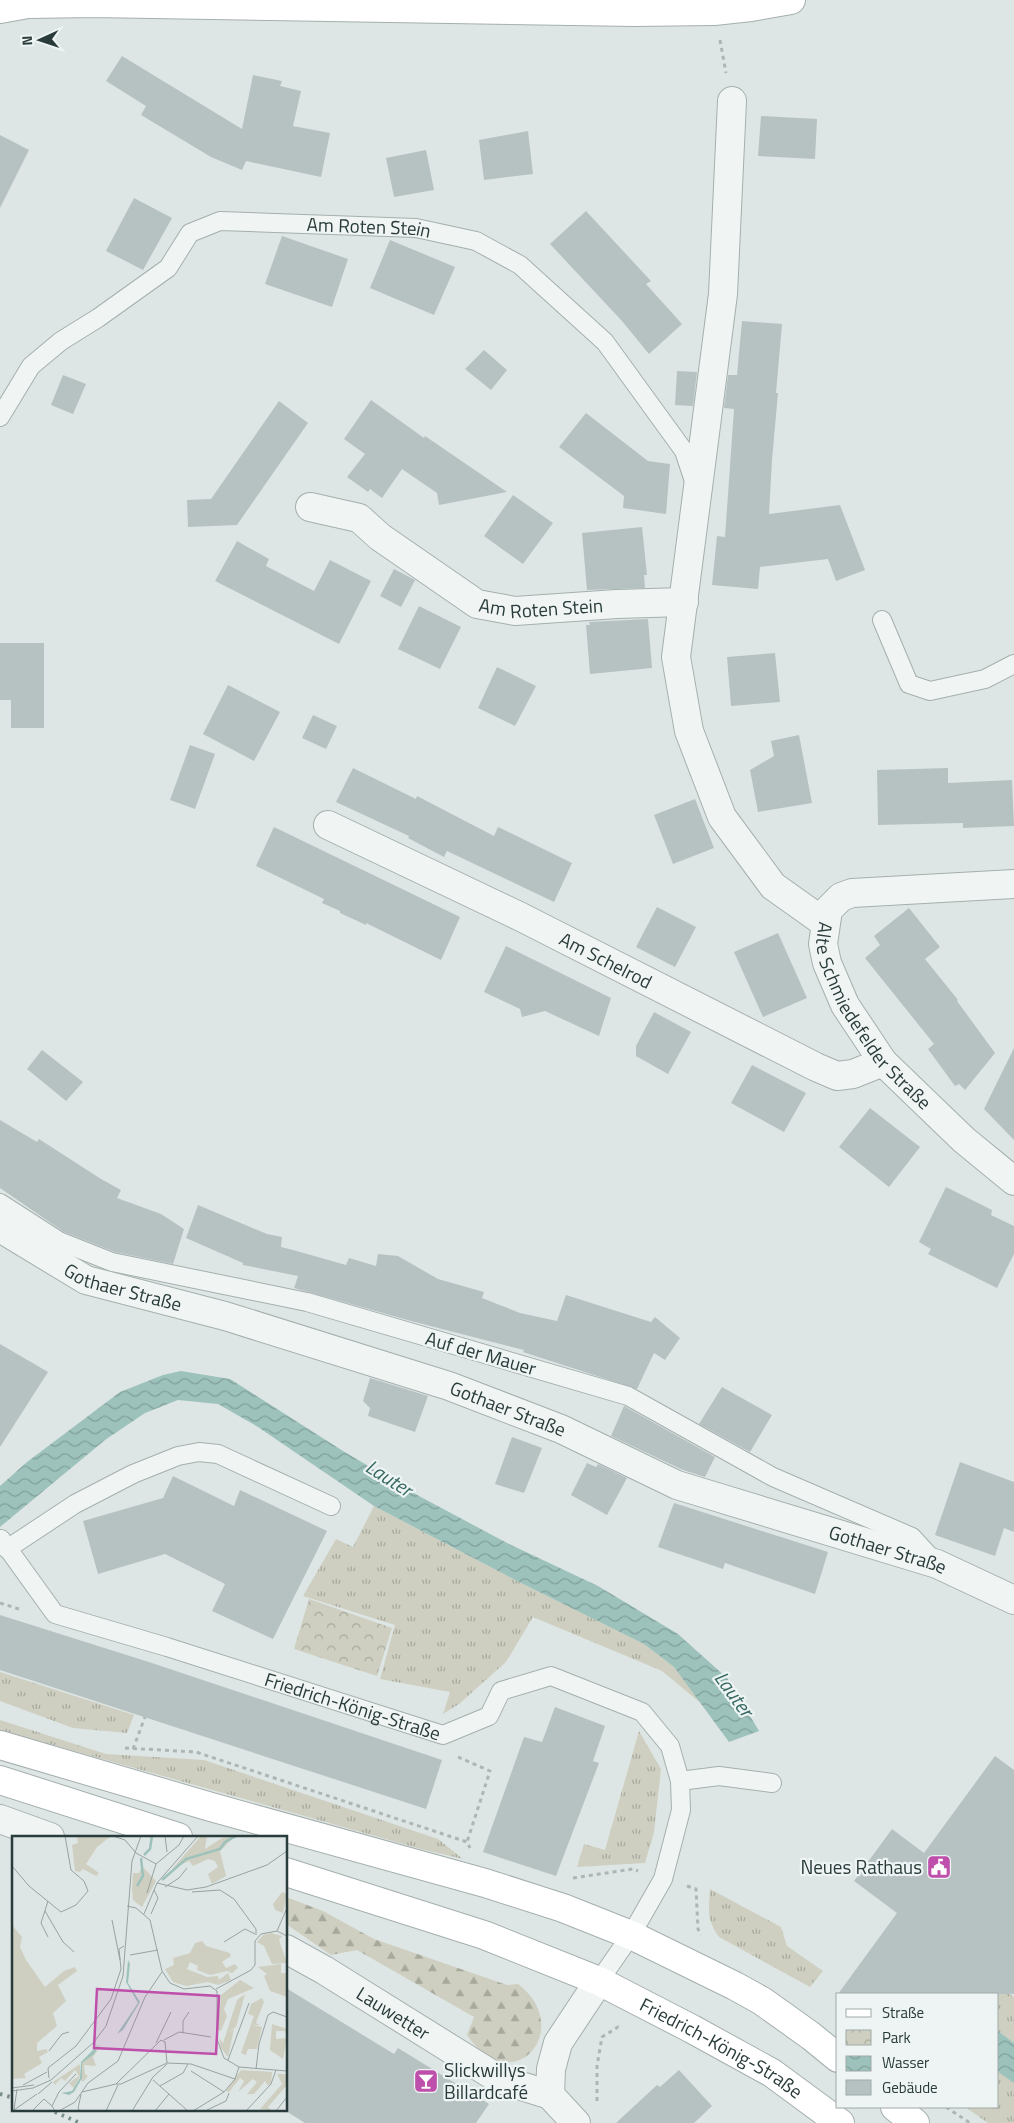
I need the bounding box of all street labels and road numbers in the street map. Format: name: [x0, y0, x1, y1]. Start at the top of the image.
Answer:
street label: Am Roten Stein: [306, 209, 434, 245]
street label: Am Roten Stein: [477, 590, 604, 625]
street label: Alte Schmiedefelder Straße: [809, 920, 939, 1116]
street label: Am Schelrod: [555, 924, 658, 995]
street label: Gothaer Straße: [59, 1255, 185, 1318]
street label: Auf der Mauer: [422, 1323, 540, 1382]
street label: Gothaer Straße: [446, 1373, 570, 1444]
street label: Gothaer Straße: [826, 1517, 952, 1581]
street label: Friedrich-König-Straße: [261, 1664, 445, 1747]
street label: Lauwetter: [351, 1979, 436, 2047]
street label: Friedrich-König-Straße: [635, 1990, 809, 2105]

